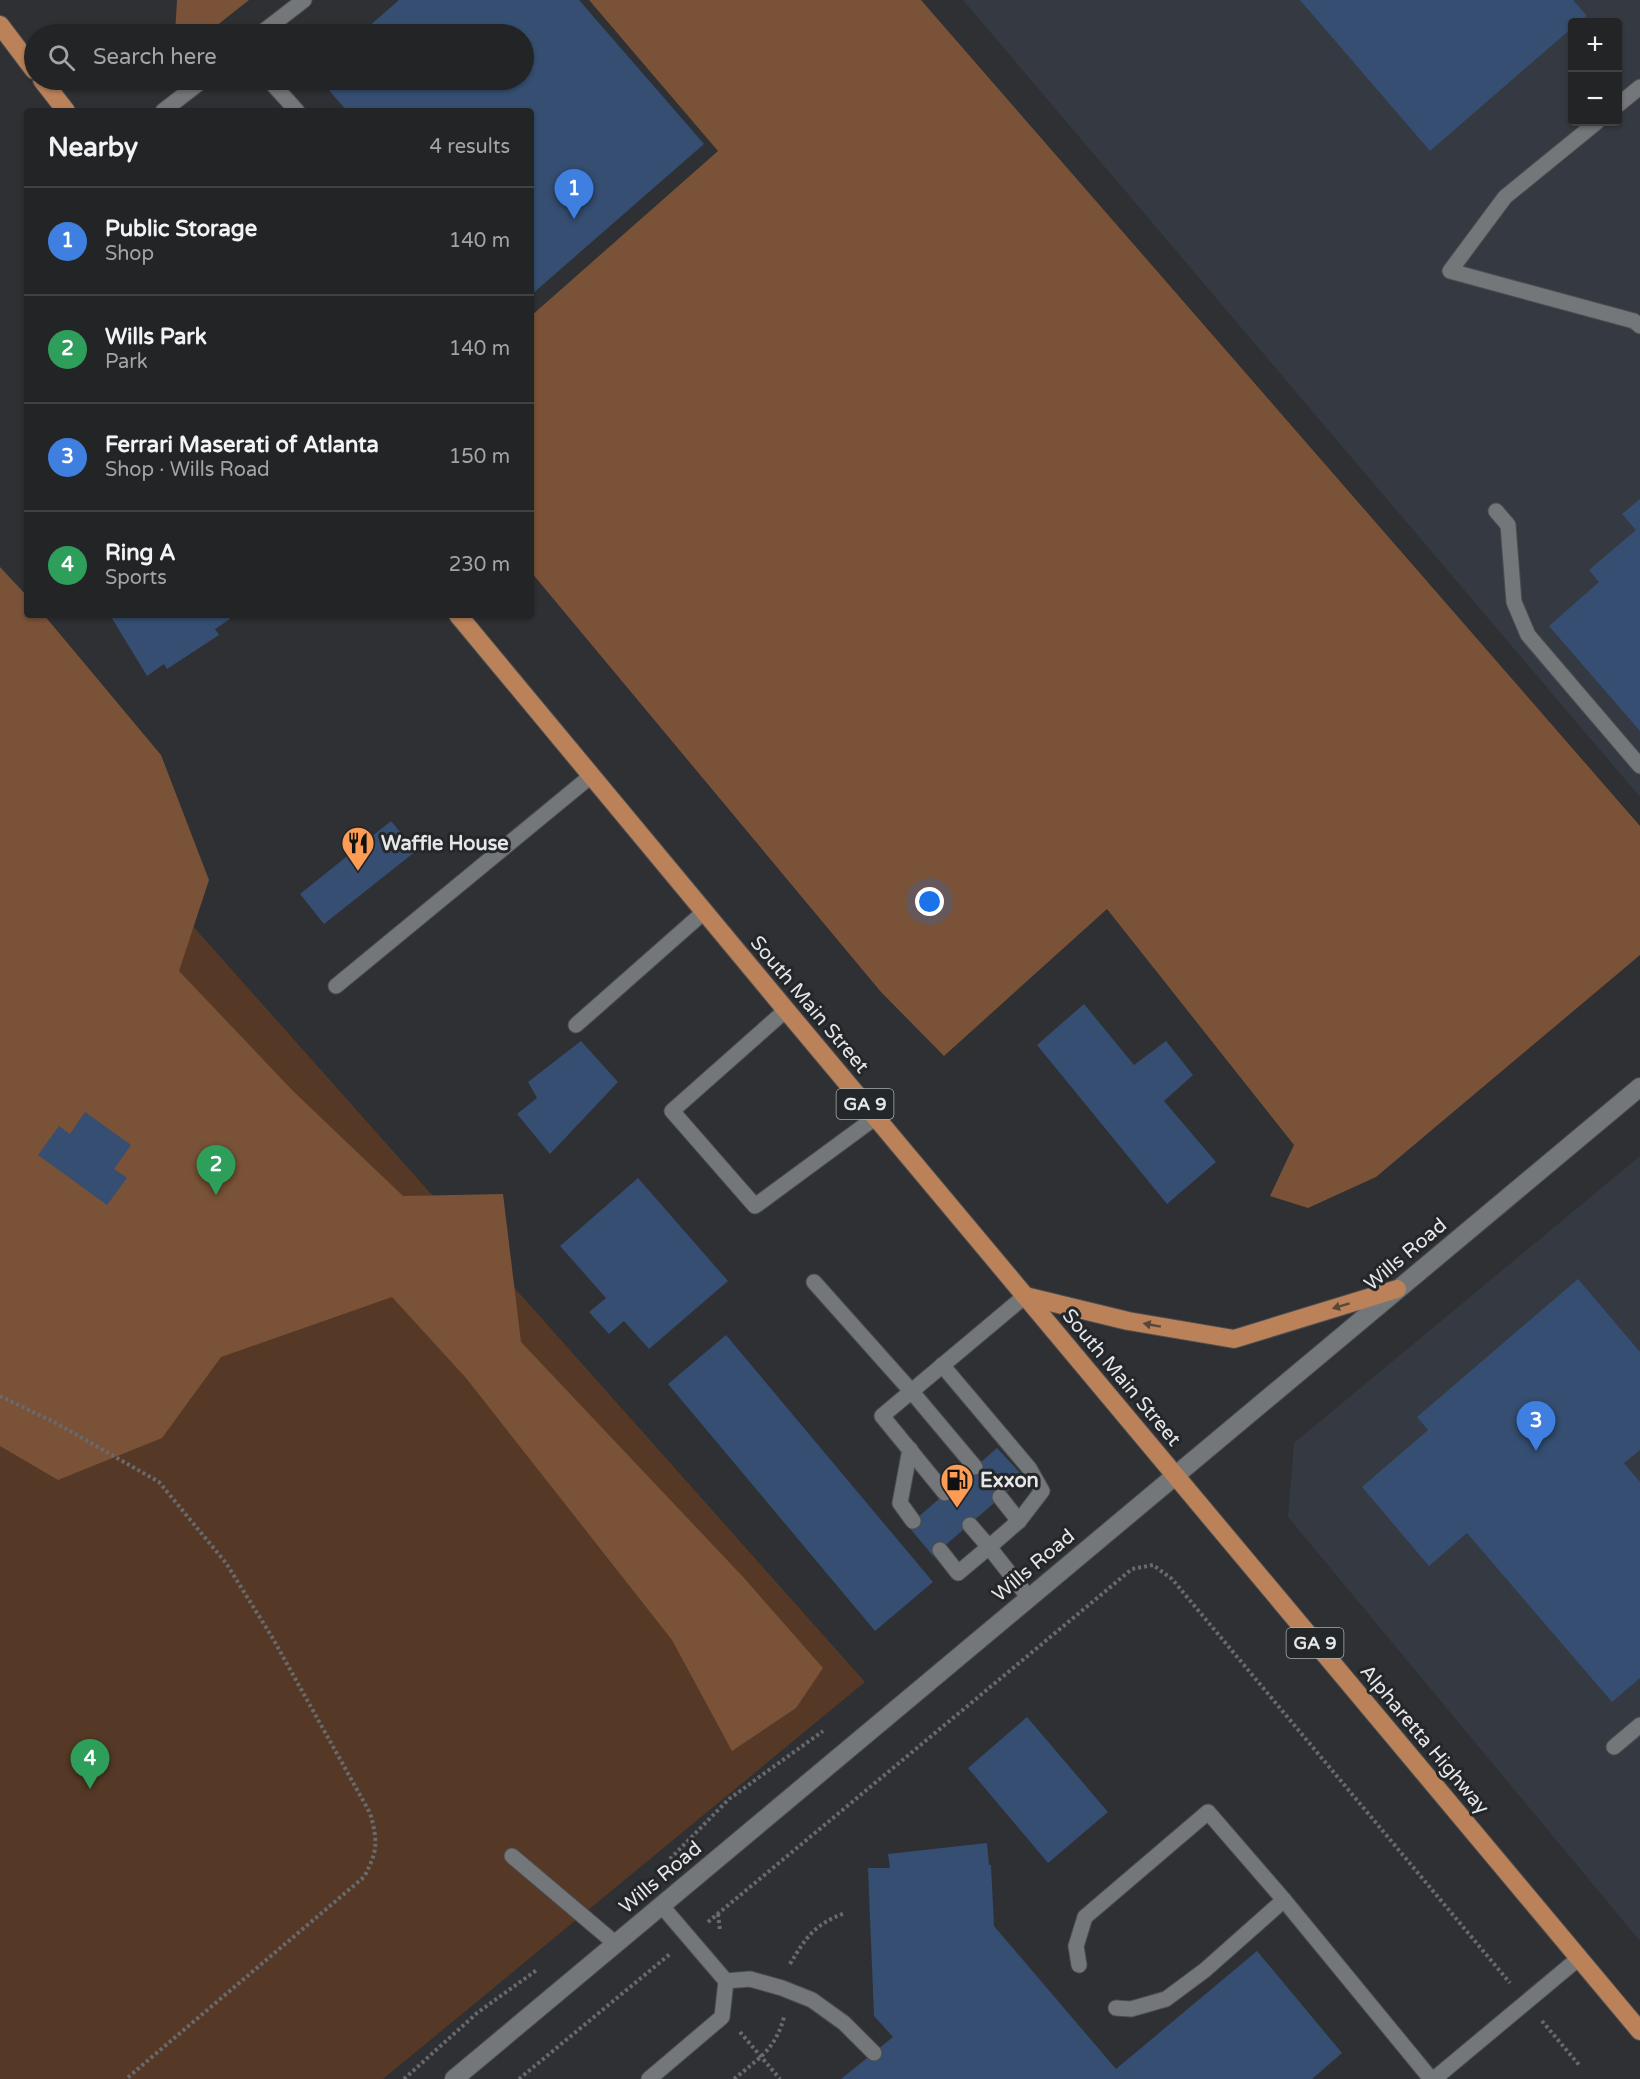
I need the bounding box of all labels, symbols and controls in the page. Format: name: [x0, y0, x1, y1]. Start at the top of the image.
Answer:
map controls: [1568, 18, 1622, 126]
button: +: [1568, 18, 1622, 72]
search box: [24, 24, 534, 90]
icon: search: [45, 41, 78, 74]
text: Search here: [93, 44, 217, 70]
button: −: [1568, 72, 1622, 126]
text: Nearby: [48, 132, 138, 163]
text: 4 results: [430, 135, 510, 159]
pin: 1: [554, 170, 594, 219]
text: Public Storage: [105, 216, 257, 242]
text: 1: [61, 229, 74, 253]
text: 140 m: [449, 229, 510, 253]
text: Shop: [105, 242, 154, 266]
text: Wills Park: [105, 324, 207, 350]
text: 2: [61, 337, 74, 361]
text: 140 m: [449, 337, 510, 361]
text: Park: [105, 350, 148, 374]
text: Ferrari Maserati of Atlanta: [105, 432, 379, 458]
text: 3: [61, 445, 74, 469]
text: 150 m: [449, 445, 510, 469]
text: Shop · Wills Road: [105, 458, 270, 482]
text: Ring A: [105, 540, 176, 566]
text: 4: [61, 553, 74, 577]
text: 230 m: [449, 553, 510, 577]
text: Sports: [105, 566, 167, 590]
restaurant icon: Waffle House: [340, 825, 376, 872]
place label: Waffle House: [381, 832, 509, 856]
your location: [915, 887, 944, 916]
street label: South Main Street: [745, 931, 874, 1078]
road number: GA 9: [836, 1089, 894, 1119]
pin: 2: [196, 1146, 236, 1195]
street label: Wills Road: [1360, 1213, 1452, 1296]
one-way arrow: [1332, 1302, 1350, 1311]
street label: South Main Street: [1057, 1304, 1186, 1451]
one-way arrow: [1143, 1320, 1162, 1329]
pin: 3: [1516, 1402, 1556, 1451]
fuel station icon: Exxon: [939, 1462, 975, 1509]
place label: Exxon: [980, 1469, 1039, 1493]
street label: Wills Road: [988, 1524, 1080, 1607]
road number: GA 9: [1286, 1628, 1344, 1658]
street label: Alpharetta Highway: [1355, 1660, 1494, 1820]
pin: 4: [70, 1740, 110, 1789]
street label: Wills Road: [615, 1836, 707, 1919]

